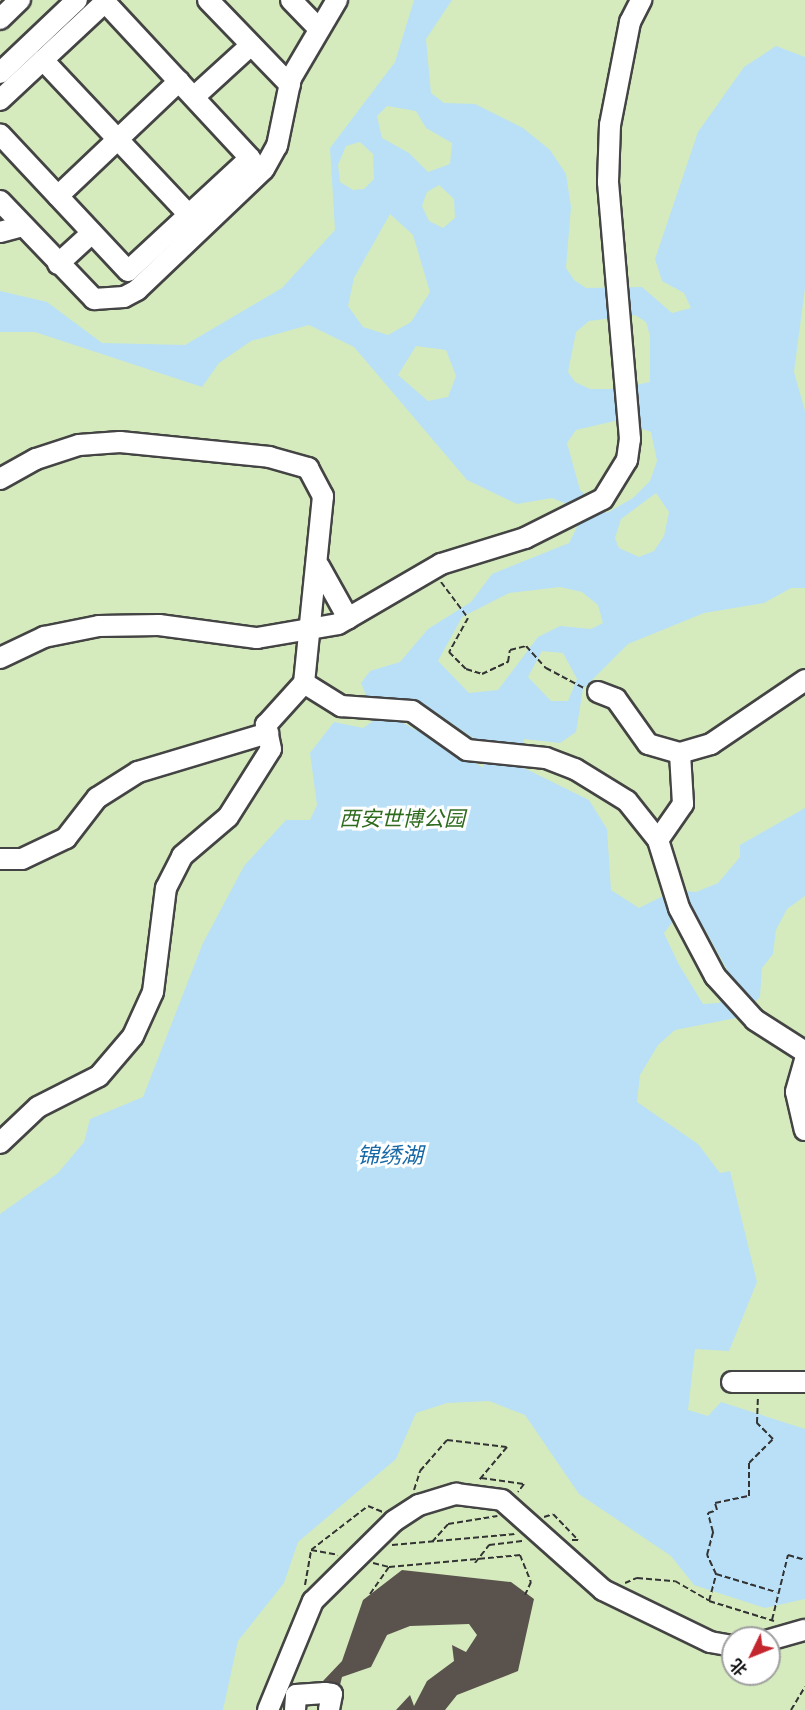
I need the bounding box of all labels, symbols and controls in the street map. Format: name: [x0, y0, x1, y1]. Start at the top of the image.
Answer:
park label: 西安世博公园: [339, 806, 465, 832]
water label: 锦绣湖: [357, 1143, 423, 1169]
north arrow: [721, 1626, 781, 1686]
text: 北: [727, 1655, 751, 1680]

